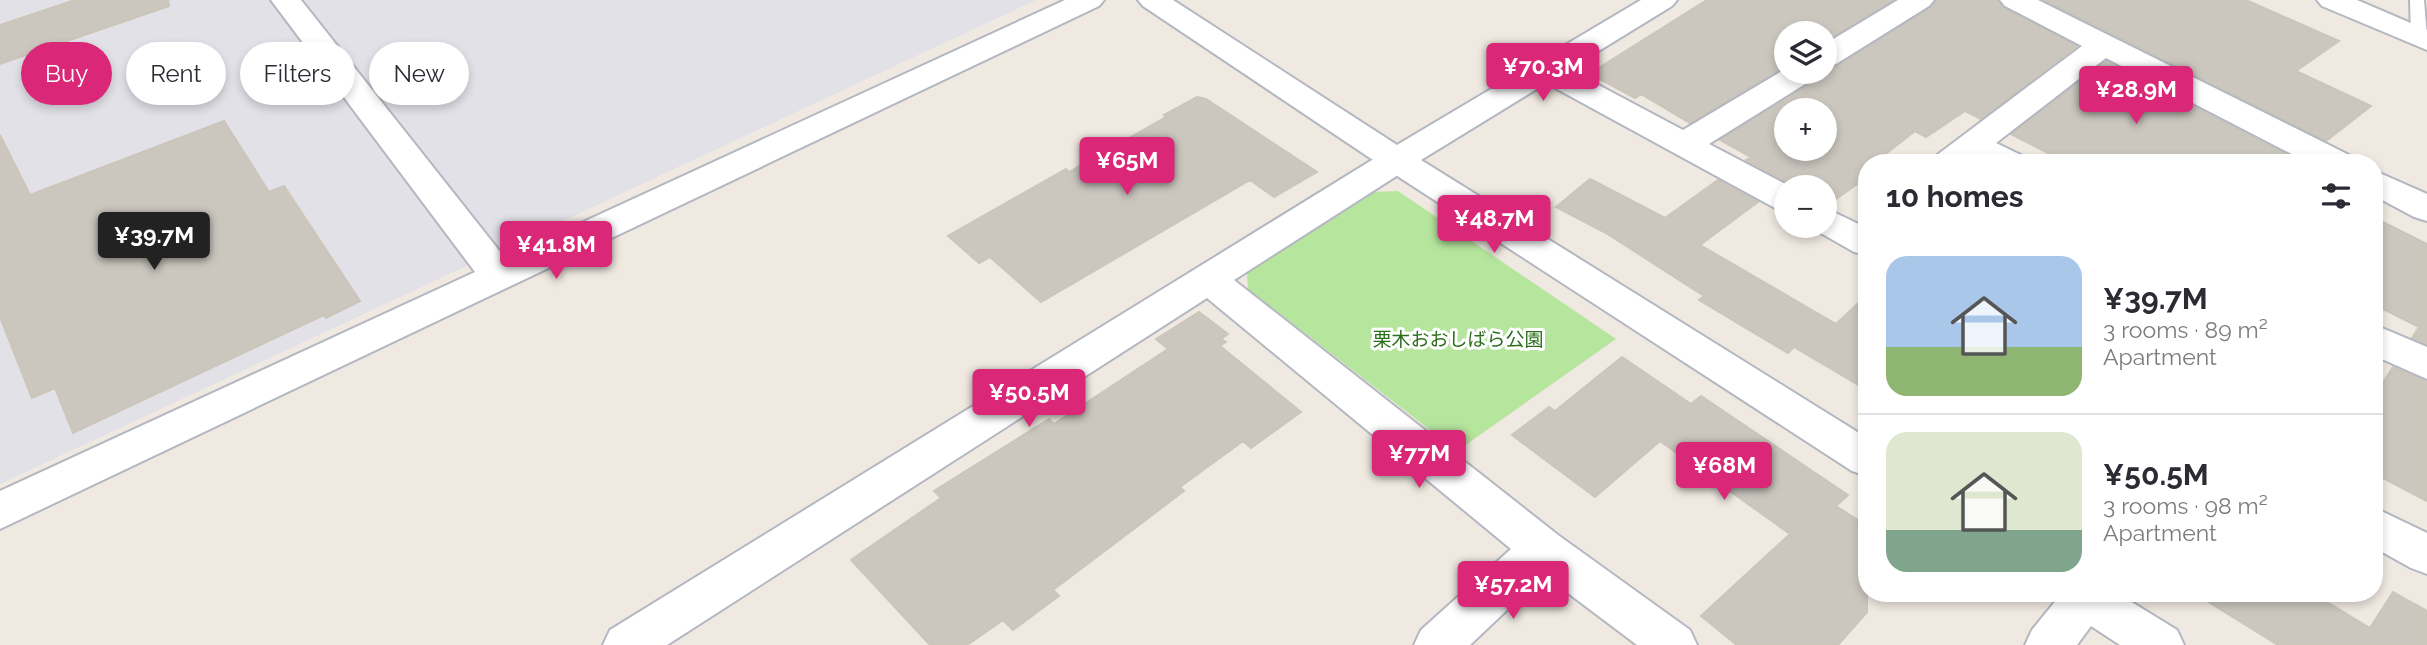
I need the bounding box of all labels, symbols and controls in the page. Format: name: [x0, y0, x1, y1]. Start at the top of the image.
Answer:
map controls: [1774, 21, 1837, 238]
button: layers: [1774, 21, 1837, 84]
chip: Buy: [21, 42, 112, 105]
chip: Rent: [126, 42, 226, 105]
chip: Filters: [240, 42, 355, 105]
chip: New: [369, 42, 469, 105]
pin: ¥70.3M: [1486, 43, 1600, 103]
text: ¥70.3M: [1502, 52, 1584, 79]
pin: ¥28.9M: [2079, 66, 2193, 126]
text: ¥28.9M: [2095, 75, 2177, 102]
button: +: [1774, 98, 1837, 161]
pin: ¥65M: [1086, 138, 1168, 197]
text: ¥65M: [1096, 146, 1158, 173]
button: −: [1774, 175, 1837, 238]
icon: filters: [2317, 177, 2355, 215]
text: 10 homes: [1886, 179, 2023, 214]
pin: ¥48.7M: [1437, 196, 1551, 255]
text: ¥48.7M: [1454, 204, 1534, 231]
pin: ¥39.7M: [97, 212, 211, 272]
text: ¥39.7M: [114, 221, 194, 248]
pin: ¥41.8M: [499, 222, 613, 281]
text: ¥41.8M: [516, 230, 596, 257]
text: ¥39.7M: [2103, 281, 2208, 316]
icon: home: [1942, 284, 2026, 368]
text: 3 rooms · 89 m²: [2103, 316, 2268, 343]
park label: 栗木おおしばら公園: [1372, 328, 1544, 350]
text: Apartment: [2103, 343, 2217, 370]
pin: ¥50.5M: [972, 370, 1086, 429]
text: ¥50.5M: [988, 378, 1070, 405]
pin: ¥77M: [1378, 430, 1460, 490]
text: ¥77M: [1388, 439, 1450, 466]
pin: ¥68M: [1683, 442, 1765, 502]
text: ¥68M: [1692, 451, 1756, 478]
text: ¥50.5M: [2103, 457, 2209, 492]
icon: home: [1942, 460, 2026, 544]
text: 3 rooms · 98 m²: [2103, 492, 2268, 519]
text: Apartment: [2103, 519, 2217, 546]
pin: ¥57.2M: [1456, 562, 1570, 621]
text: ¥57.2M: [1474, 570, 1552, 597]

